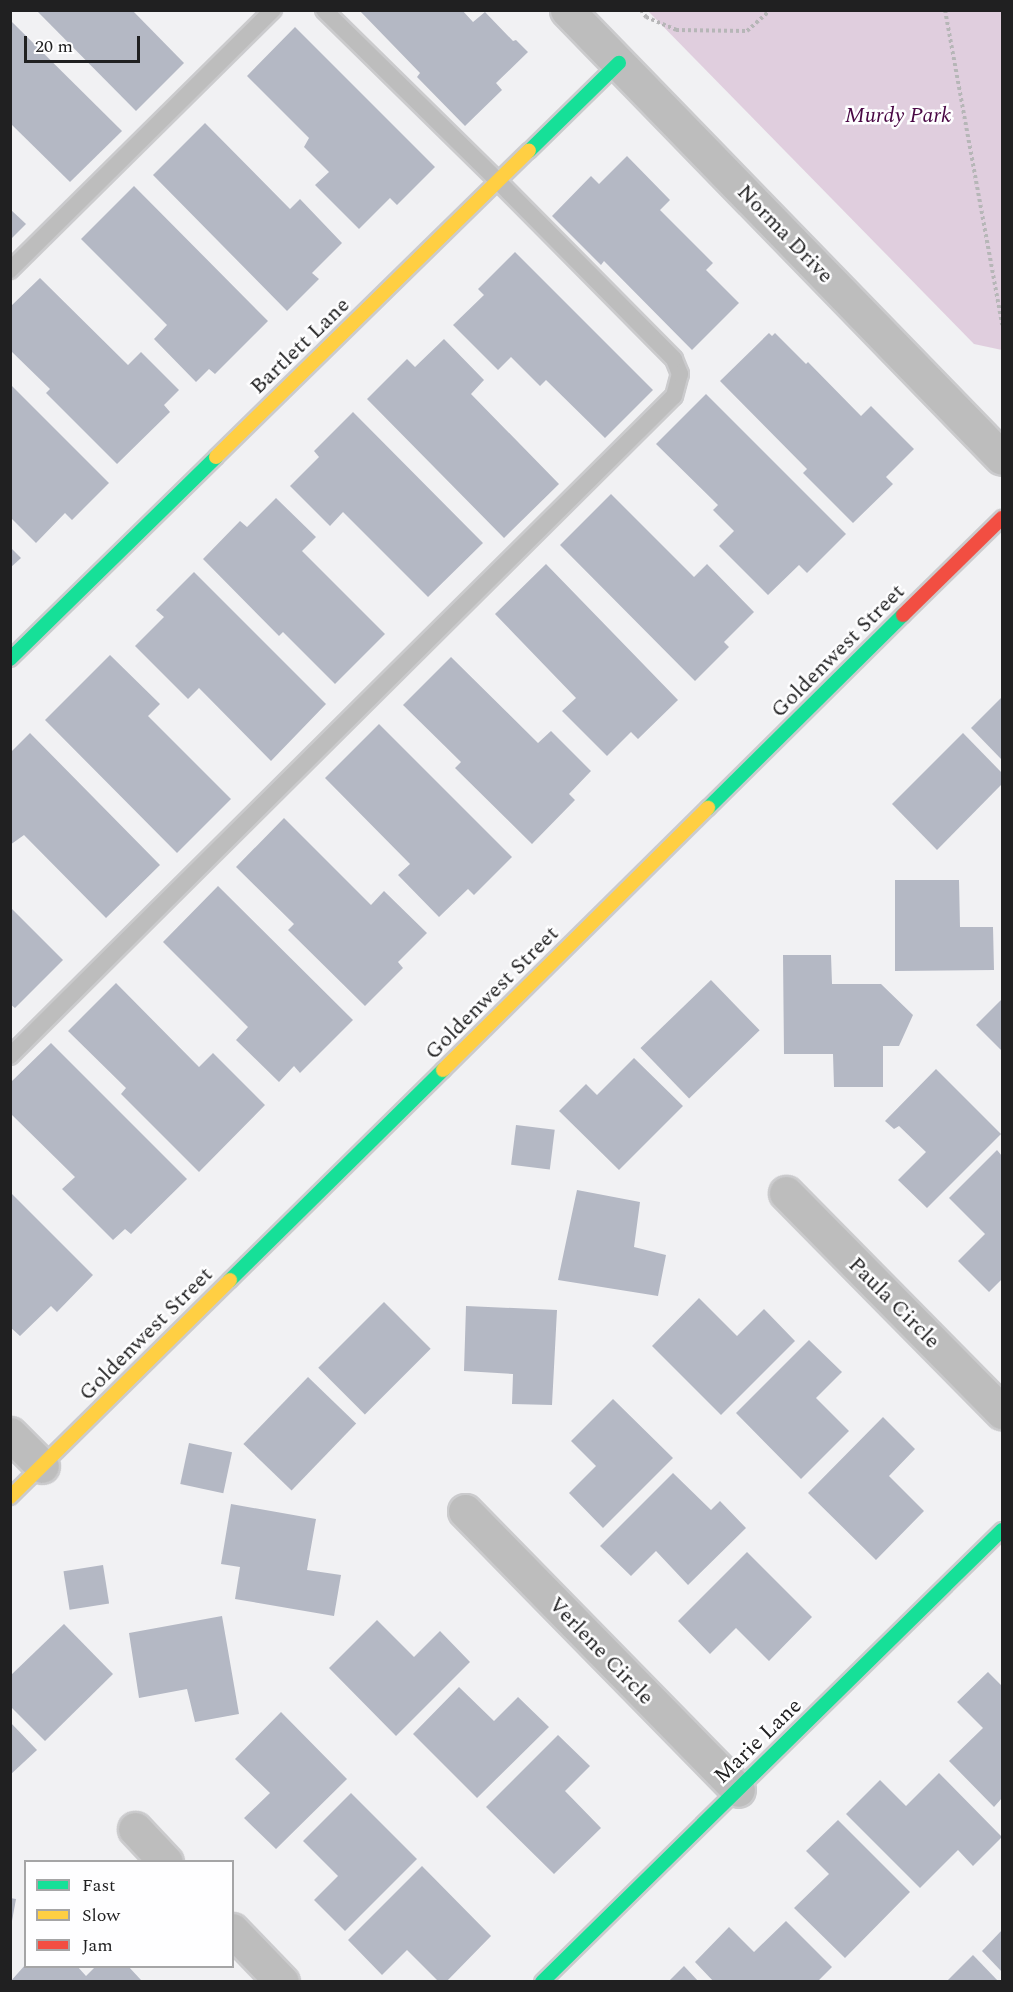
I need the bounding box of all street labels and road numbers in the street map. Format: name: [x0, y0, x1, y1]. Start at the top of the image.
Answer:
street label: Norma Drive: [731, 179, 839, 289]
street label: Bartlett Lane: [245, 292, 355, 400]
street label: Goldenwest Street: [766, 579, 910, 723]
street label: Goldenwest Street: [420, 921, 564, 1065]
street label: Paula Circle: [843, 1252, 945, 1354]
street label: Goldenwest Street: [74, 1262, 218, 1406]
street label: Verlene Circle: [543, 1592, 659, 1710]
street label: Marie Lane: [709, 1693, 807, 1789]

